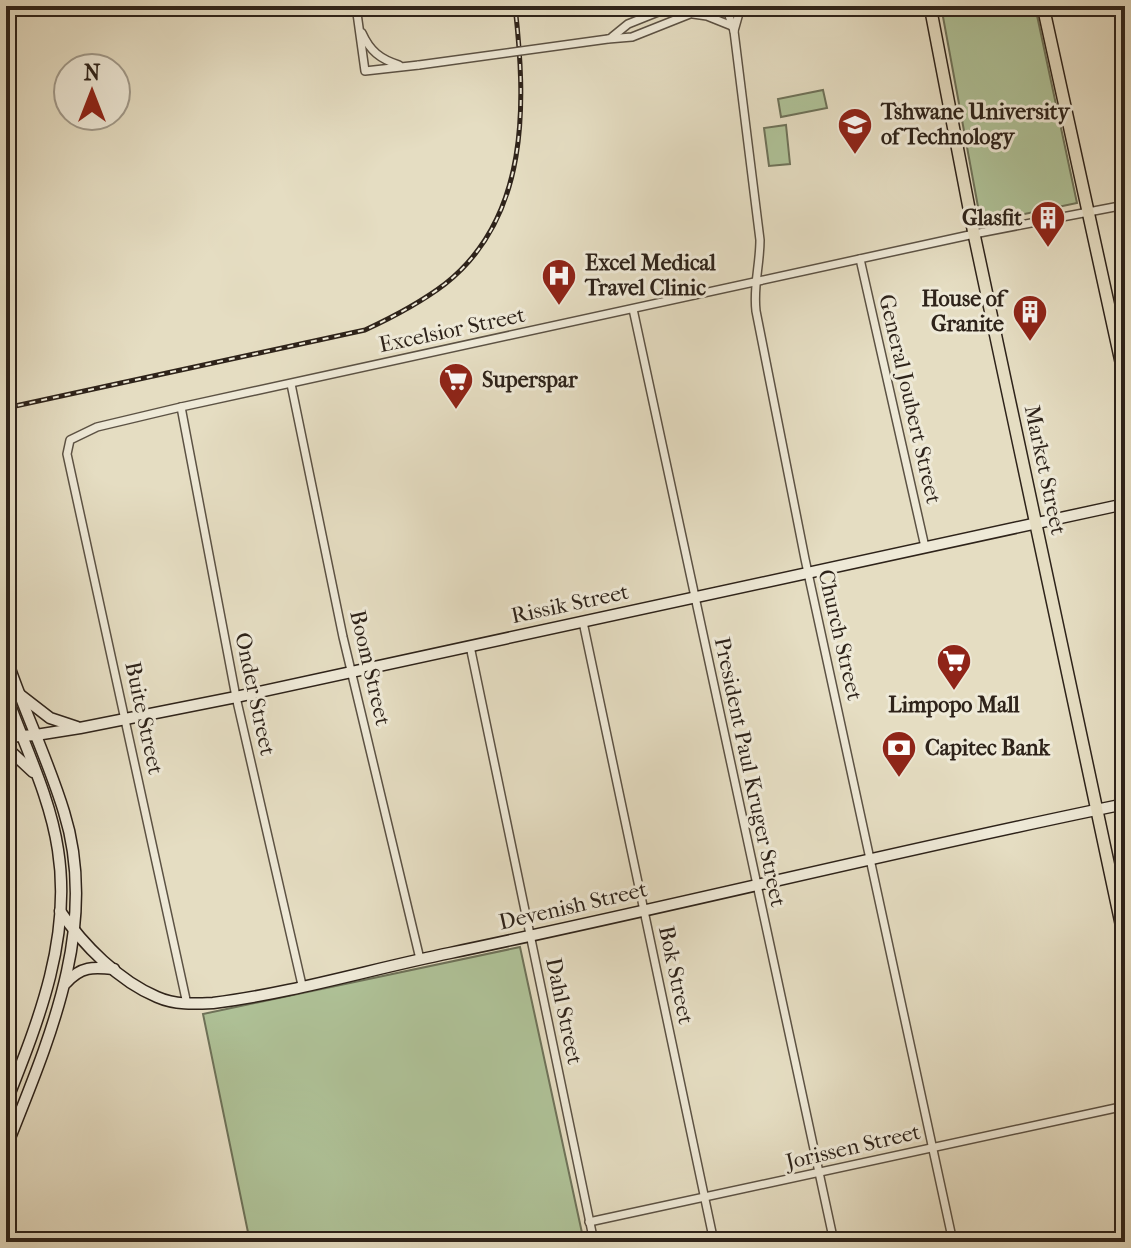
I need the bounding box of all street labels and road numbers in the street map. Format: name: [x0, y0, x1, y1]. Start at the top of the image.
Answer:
street label: General Joubert Street: [873, 292, 947, 506]
street label: Excelsior Street: [377, 302, 528, 358]
street label: Market Street: [1019, 403, 1071, 537]
street label: Church Street: [812, 567, 868, 703]
street label: Rissik Street: [509, 579, 631, 629]
street label: Boom Street: [344, 608, 396, 728]
street label: Onder Street: [229, 630, 281, 758]
street label: President Paul Kruger Street: [709, 635, 791, 909]
street label: Buite Street: [119, 659, 169, 777]
street label: Devenish Street: [496, 876, 650, 936]
street label: Bok Street: [653, 924, 699, 1026]
street label: Dahl Street: [540, 955, 588, 1067]
street label: Jorissen Street: [781, 1119, 923, 1176]

